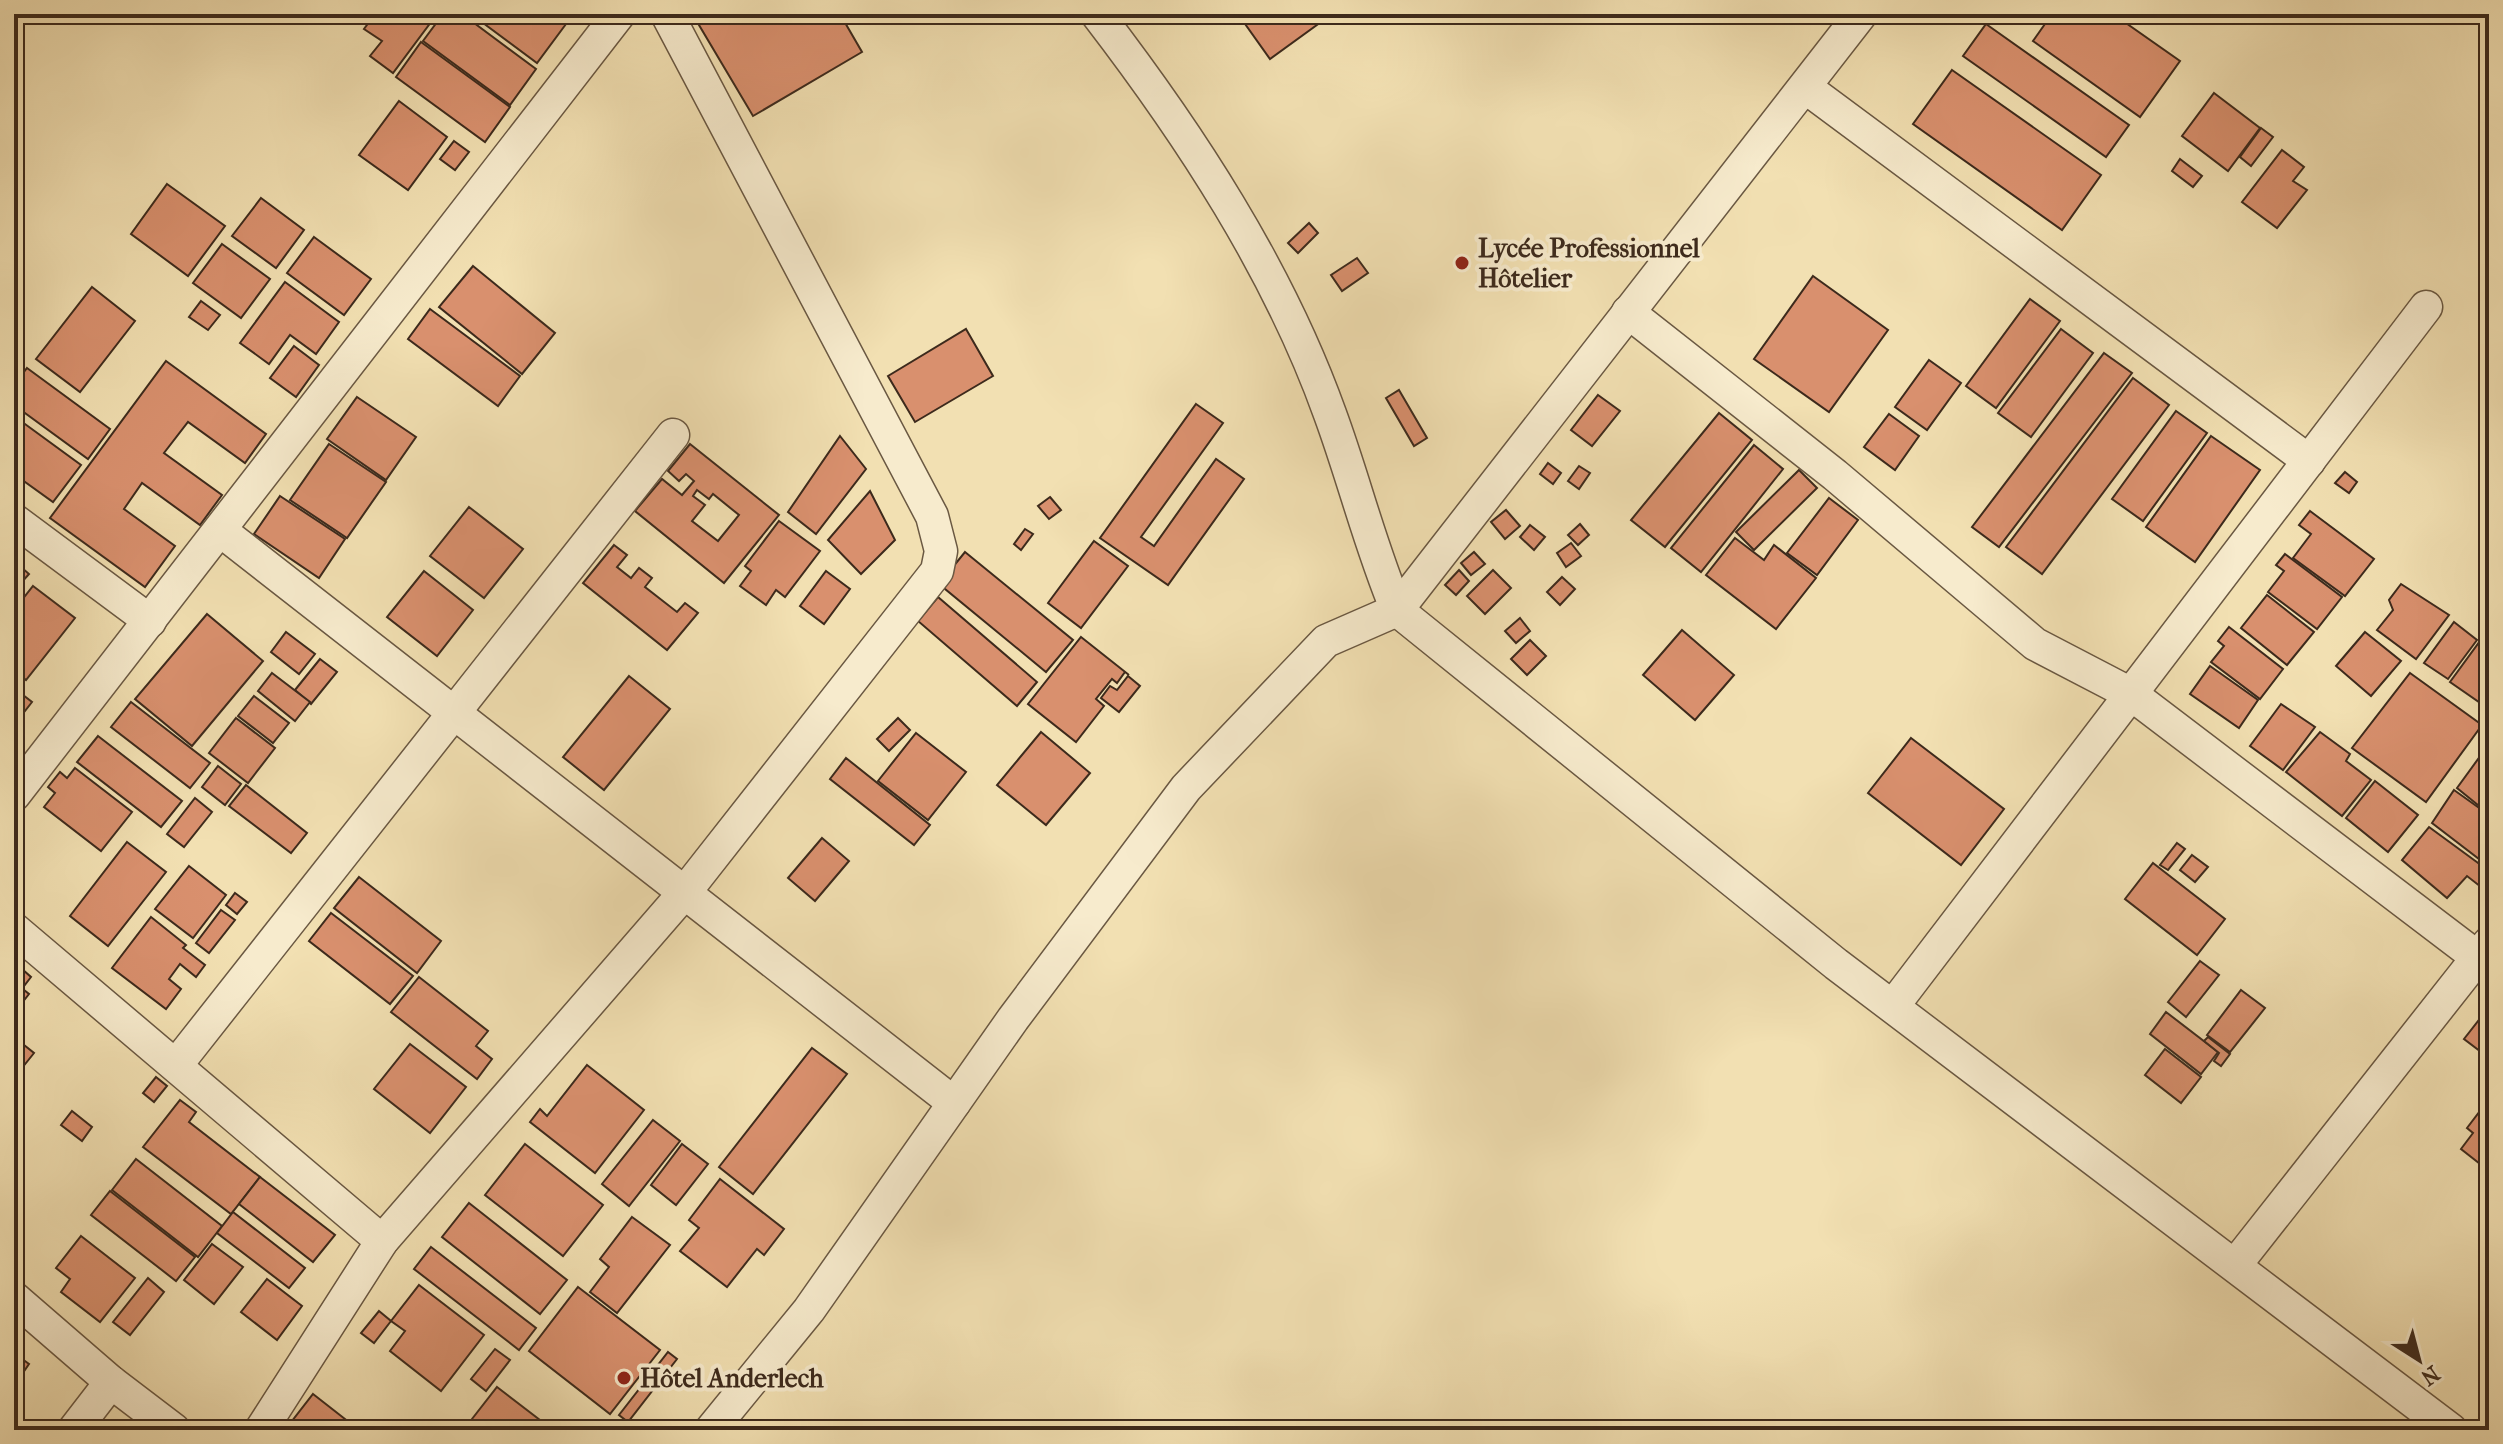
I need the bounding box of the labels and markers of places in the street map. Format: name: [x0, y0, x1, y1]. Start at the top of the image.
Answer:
place label: Lycée Professionnel Hôtelier: [1478, 233, 1700, 294]
marker: Lycée Professionnel Hôtelier: [1453, 254, 1471, 272]
place label: Hôtel Anderlech: [640, 1363, 824, 1394]
marker: Hôtel Anderlech: [615, 1369, 633, 1387]

